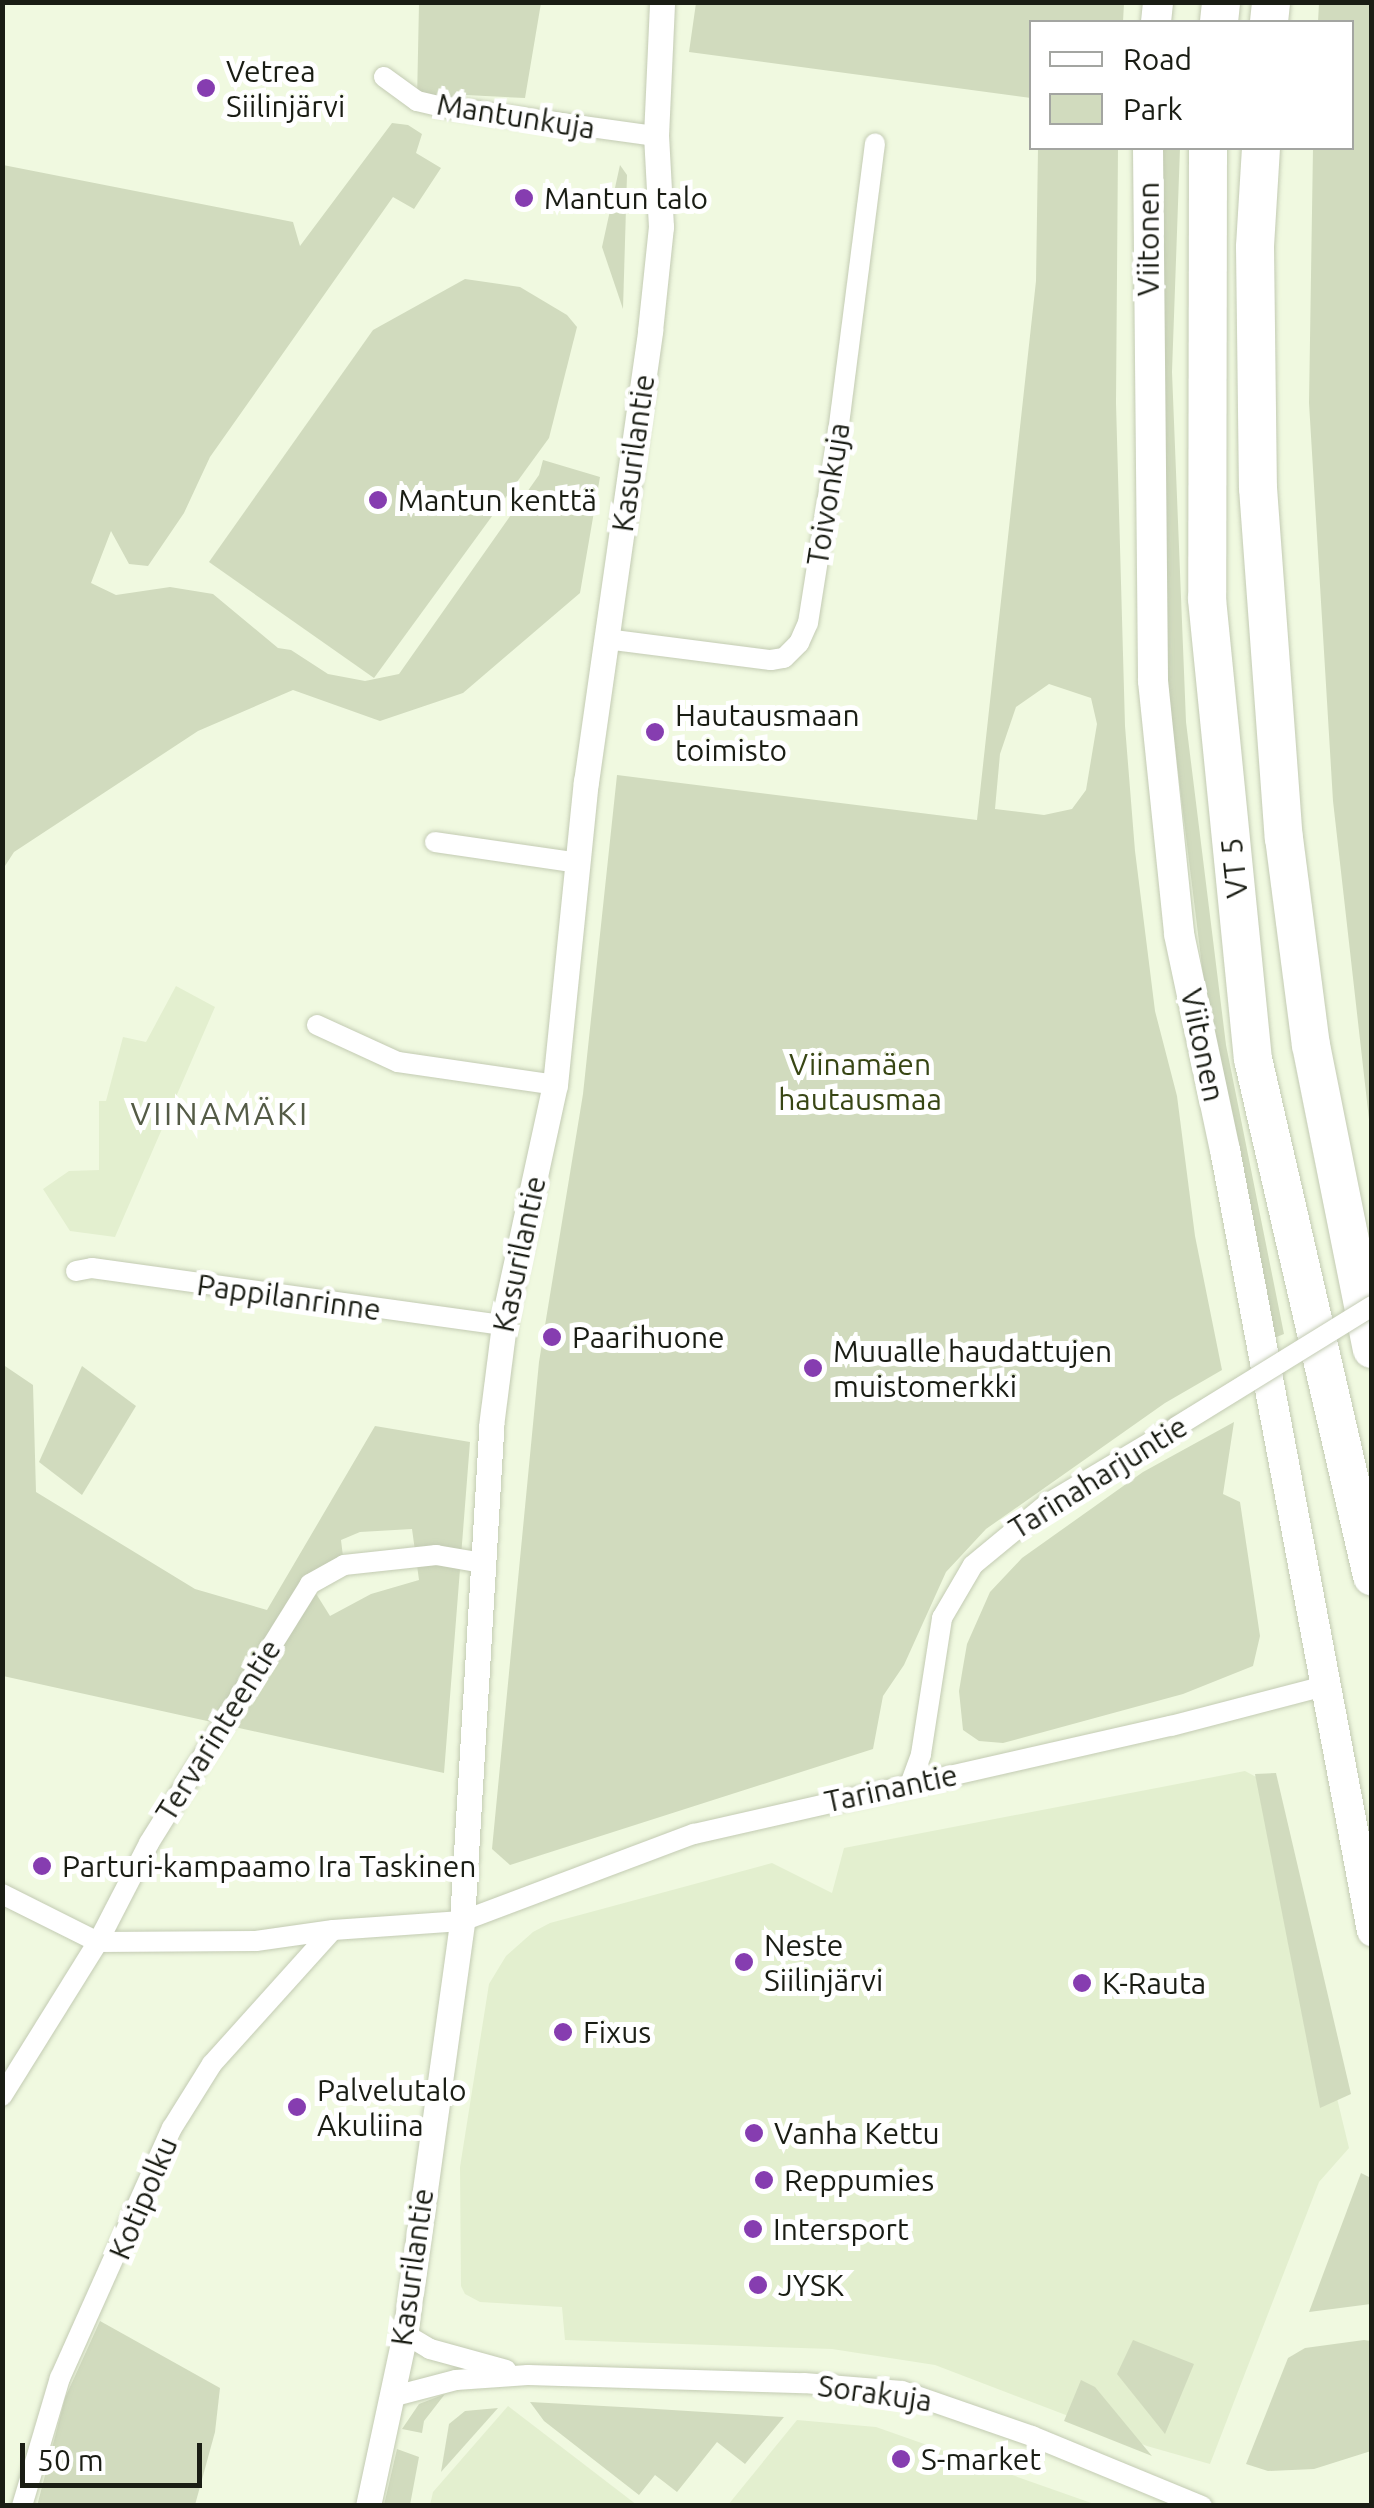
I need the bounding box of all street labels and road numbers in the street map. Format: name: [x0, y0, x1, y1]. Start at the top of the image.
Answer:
street label: Mantunkuja: [434, 86, 598, 146]
street label: Viitonen: [1130, 182, 1166, 296]
street label: Kasurilantie: [604, 372, 662, 534]
street label: Toivonkuja: [799, 420, 857, 568]
street label: VT 5: [1213, 836, 1255, 900]
street label: Viitonen: [1173, 985, 1233, 1105]
street label: Kasurilantie: [485, 1173, 553, 1335]
street label: Pappilanrinne: [195, 1266, 383, 1328]
street label: Tarinaharjuntie: [1002, 1408, 1194, 1546]
street label: Tervarinteentie: [148, 1633, 288, 1827]
street label: Tarinantie: [821, 1756, 961, 1820]
street label: Kotipolku: [101, 2131, 185, 2265]
street label: Kasurilantie: [383, 2186, 441, 2348]
street label: Sorakuja: [816, 2367, 934, 2419]

